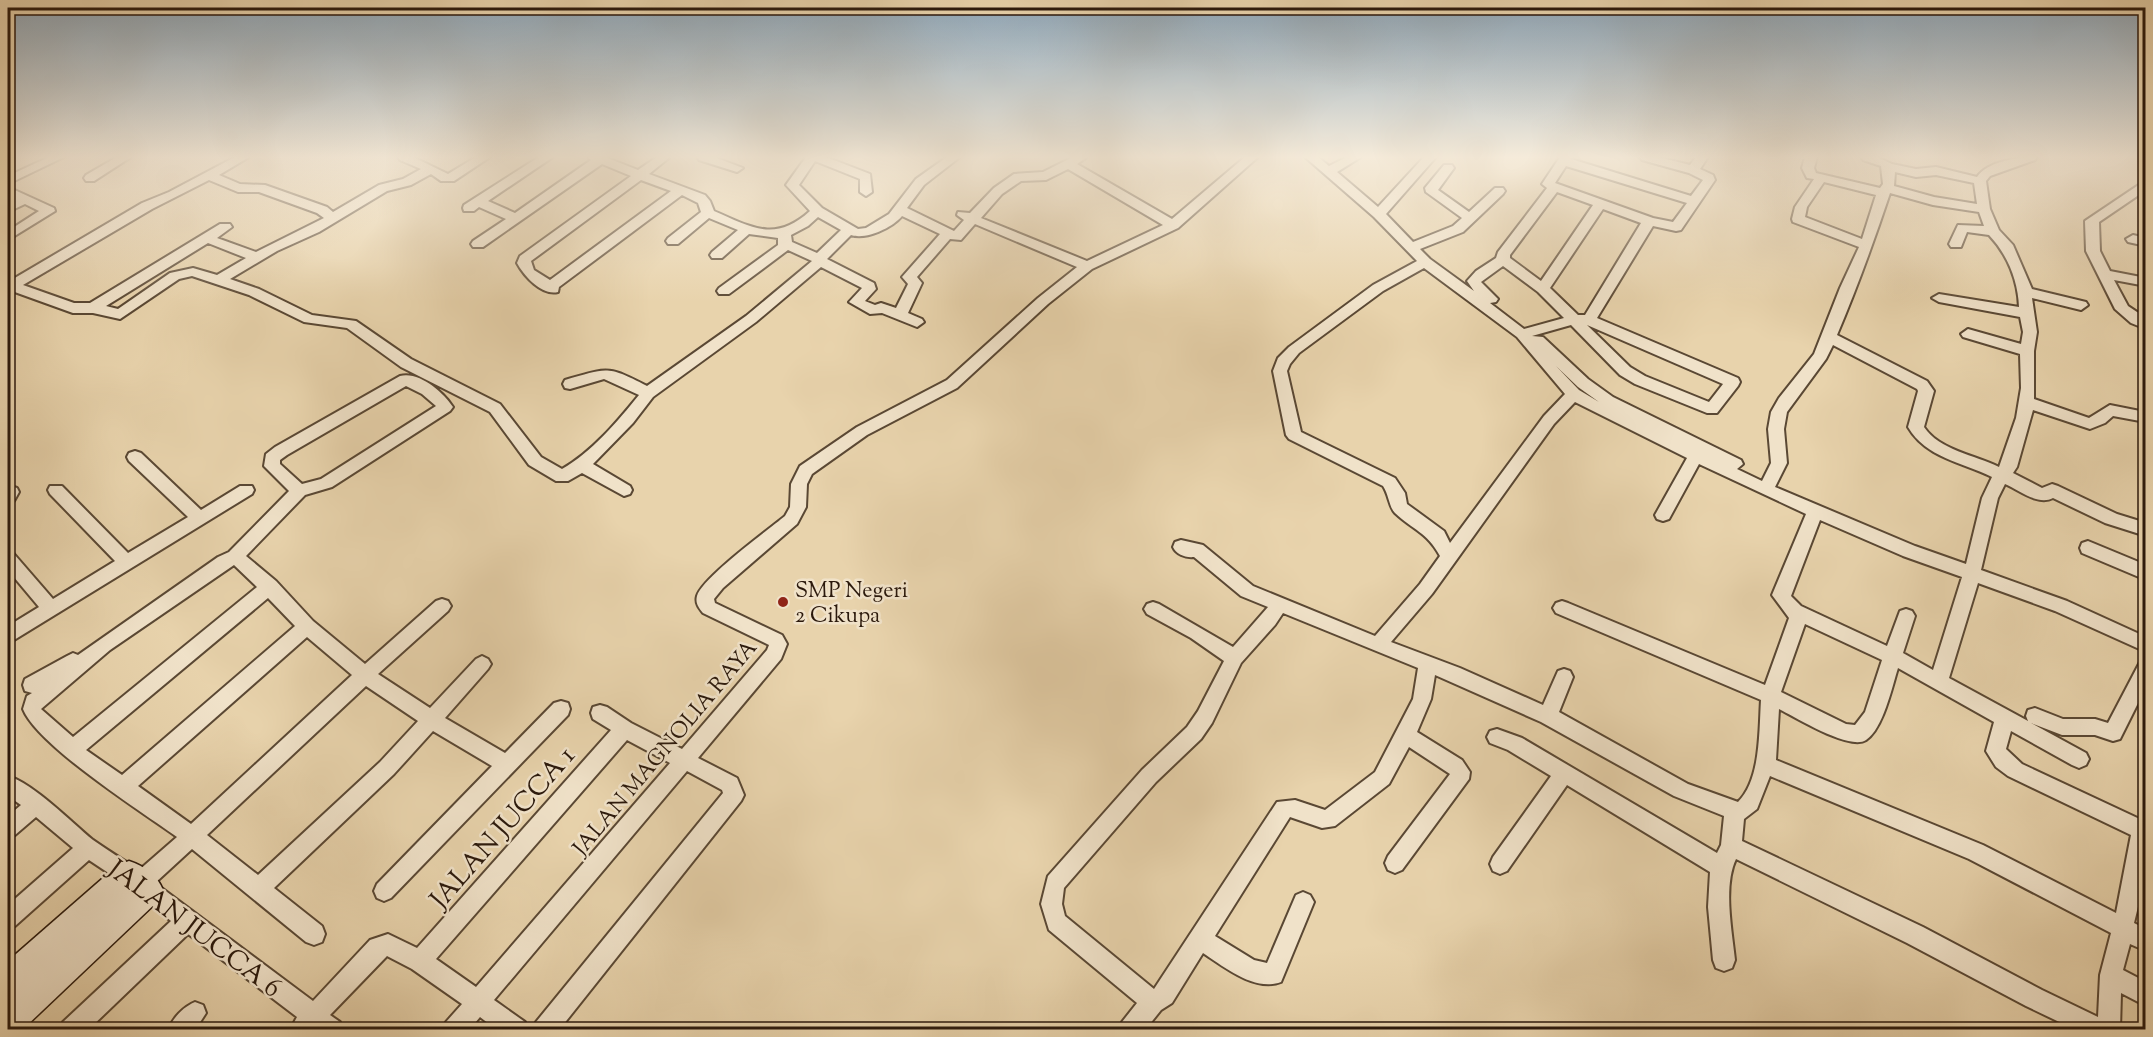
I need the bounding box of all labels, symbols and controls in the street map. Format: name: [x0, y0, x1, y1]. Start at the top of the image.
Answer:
place label: SMP Negeri 2 Cikupa: [795, 576, 908, 633]
marker: SMP Negeri 2 Cikupa: [776, 595, 790, 609]
street label: JALAN MAGNOLIA RAYA: [566, 634, 766, 864]
street label: JALAN JUCCA 1: [421, 739, 586, 920]
street label: JALAN JUCCA 6: [97, 850, 289, 1008]

